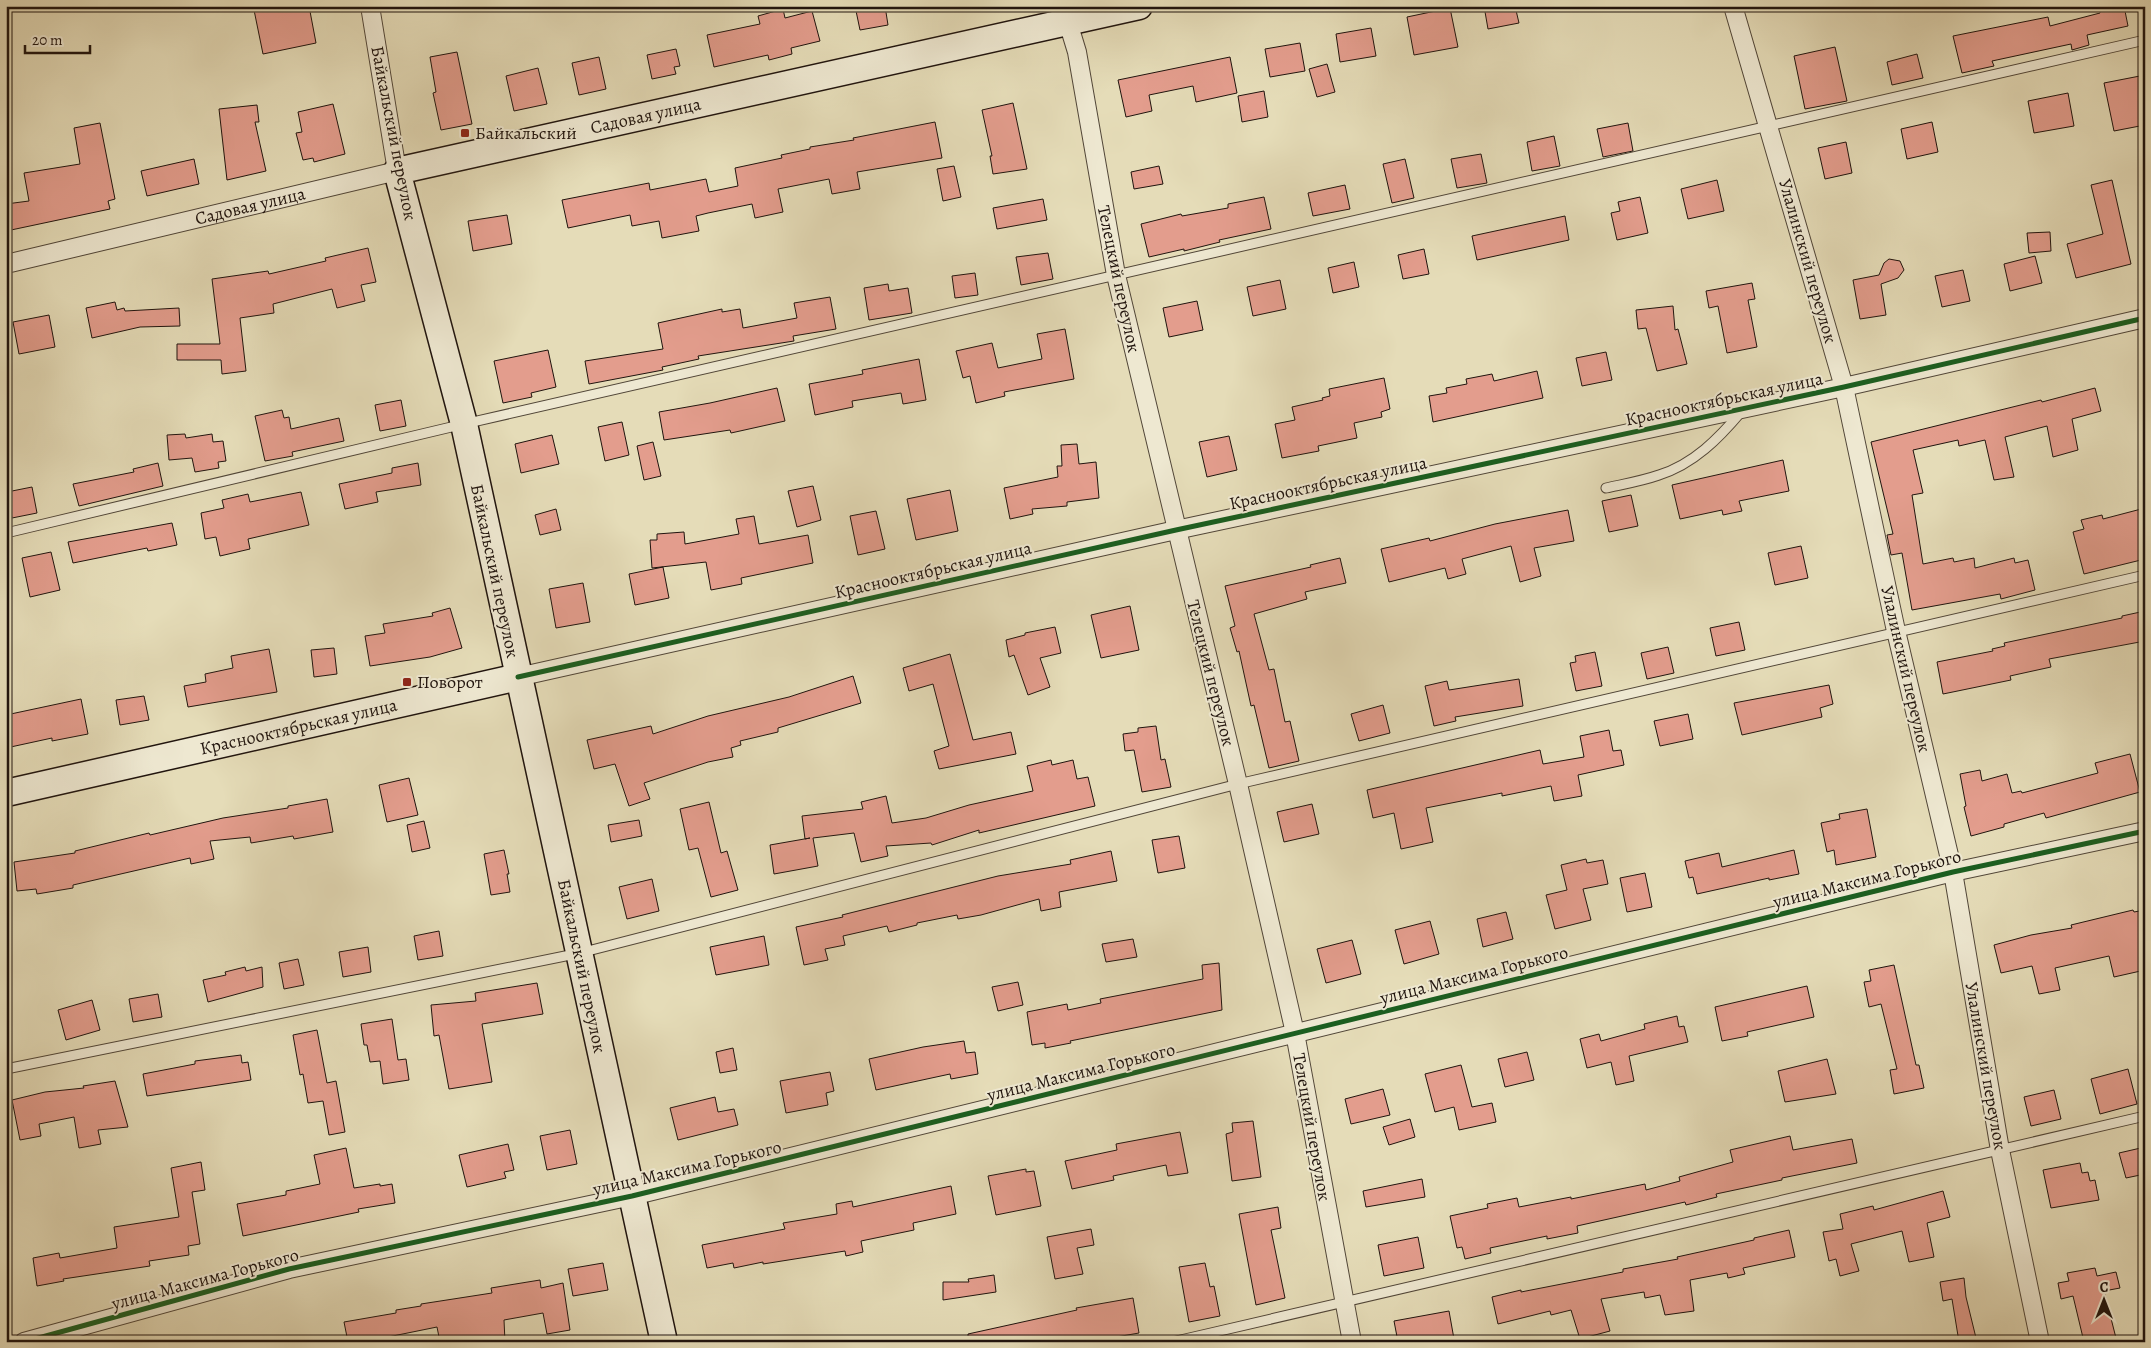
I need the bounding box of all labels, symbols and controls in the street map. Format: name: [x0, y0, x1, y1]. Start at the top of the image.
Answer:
scale bar: [25, 22, 90, 54]
text: 20 m: [32, 30, 63, 50]
street label: Байкальский переулок: [365, 44, 423, 222]
street label: Садовая улица: [588, 92, 704, 140]
place label: Байкальский: [475, 121, 577, 145]
marker: Байкальский: [459, 127, 471, 139]
street label: Улалинский переулок: [1773, 176, 1843, 346]
street label: Садовая улица: [193, 181, 308, 231]
street label: Телецкий переулок: [1092, 203, 1146, 355]
street label: Краснооктябрьская улица: [1623, 366, 1826, 432]
street label: Краснооктябрьская улица: [1227, 450, 1430, 516]
street label: Байкальский переулок: [465, 482, 525, 660]
street label: Краснооктябрьская улица: [832, 535, 1035, 604]
street label: Улалинский переулок: [1875, 583, 1937, 755]
street label: Телецкий переулок: [1181, 597, 1241, 749]
place label: Поворот: [417, 670, 483, 694]
marker: Поворот: [401, 676, 413, 688]
street label: Краснооктябрьская улица: [198, 693, 400, 761]
street label: улица Максима Горького: [1770, 844, 1963, 914]
street label: Байкальский переулок: [552, 877, 612, 1055]
street label: улица Максима Горького: [1377, 940, 1570, 1010]
street label: Улалинский переулок: [1959, 980, 2013, 1152]
street label: улица Максима Горького: [984, 1037, 1177, 1107]
street label: Телецкий переулок: [1287, 1051, 1337, 1203]
street label: улица Максима Горького: [589, 1135, 784, 1202]
street label: улица Максима Горького: [108, 1242, 301, 1316]
north arrow: [2078, 1276, 2128, 1326]
text: С: [2100, 1278, 2109, 1297]

